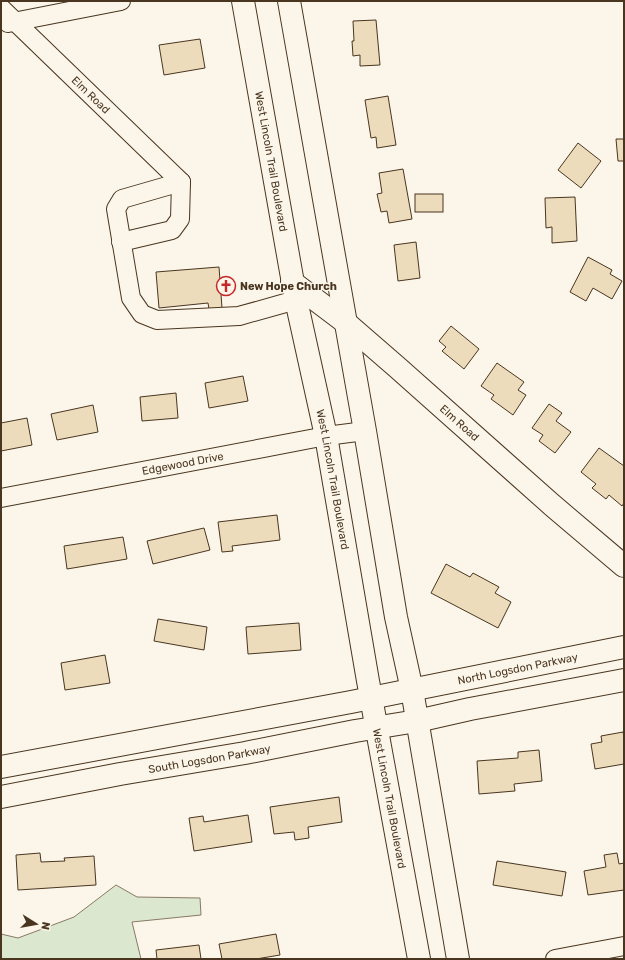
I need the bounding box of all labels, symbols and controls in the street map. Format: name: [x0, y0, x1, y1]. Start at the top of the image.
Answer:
street label: Elm Road: [69, 74, 112, 117]
street label: West Lincoln Trail Boulevard: [252, 90, 290, 233]
church icon: New Hope Church: [215, 275, 237, 297]
place label: New Hope Church: [240, 280, 337, 293]
street label: Elm Road: [437, 402, 481, 444]
street label: West Lincoln Trail Boulevard: [313, 408, 351, 551]
street label: Edgewood Drive: [141, 450, 225, 478]
street label: North Logsdon Parkway: [457, 650, 579, 687]
street label: West Lincoln Trail Boulevard: [370, 727, 408, 870]
street label: South Logsdon Parkway: [147, 742, 272, 776]
north arrow: [16, 904, 56, 944]
text: N: [38, 921, 52, 931]

